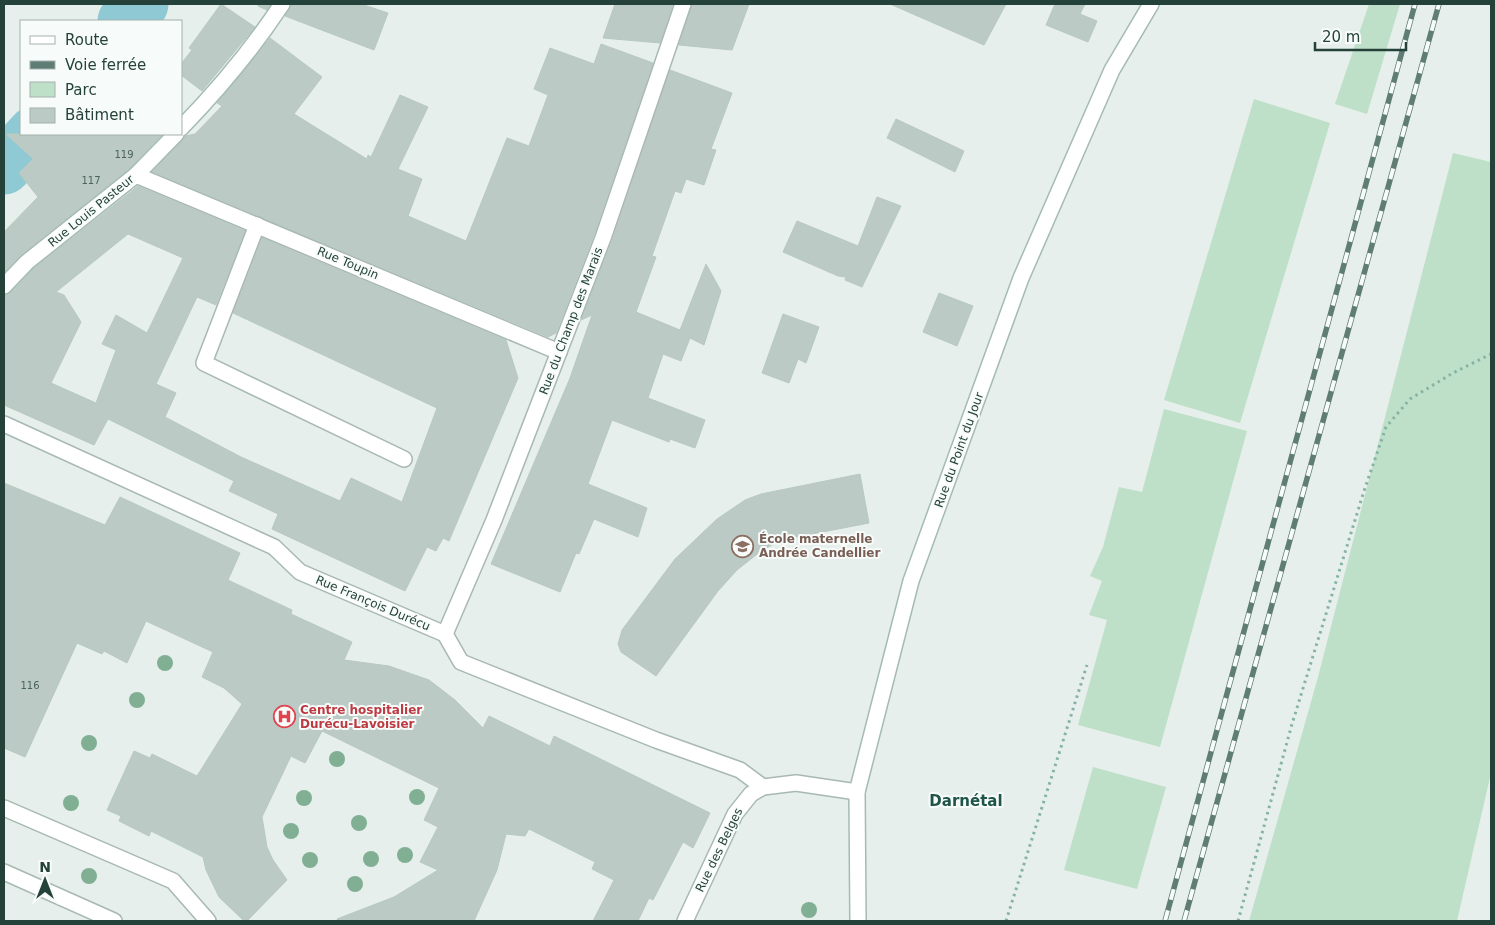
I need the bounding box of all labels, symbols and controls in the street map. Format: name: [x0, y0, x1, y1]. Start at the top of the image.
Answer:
legend: [20, 20, 182, 135]
scale bar: [1315, 20, 1406, 52]
text: 20 m: [1322, 28, 1360, 46]
text: Route: [65, 31, 109, 49]
text: Voie ferrée: [65, 56, 146, 74]
text: Parc: [65, 81, 97, 99]
text: Bâtiment: [65, 106, 134, 124]
house number: 119: [114, 149, 134, 160]
street label: Rue Louis Pasteur: [45, 172, 137, 250]
house number: 117: [81, 175, 101, 186]
street label: Rue Toupin: [315, 244, 381, 282]
street label: Rue du Champ des Marais: [536, 245, 606, 397]
street label: Rue du Point du Jour: [932, 390, 986, 510]
place label: École maternelle Andrée Candellier: [759, 531, 880, 560]
school or university icon: École maternelle Andrée Candellier: [731, 534, 755, 558]
street label: Rue François Durécu: [314, 573, 432, 633]
house number: 116: [20, 680, 40, 691]
place label: Centre hospitalier Durécu-Lavoisier: [300, 703, 422, 731]
hospital icon: Centre hospitalier Durécu-Lavoisier: [272, 705, 296, 729]
district label: Darnétal: [929, 792, 1003, 810]
street label: Rue des Belges: [693, 806, 745, 894]
north arrow: [20, 855, 70, 905]
text: N: [39, 859, 51, 875]

